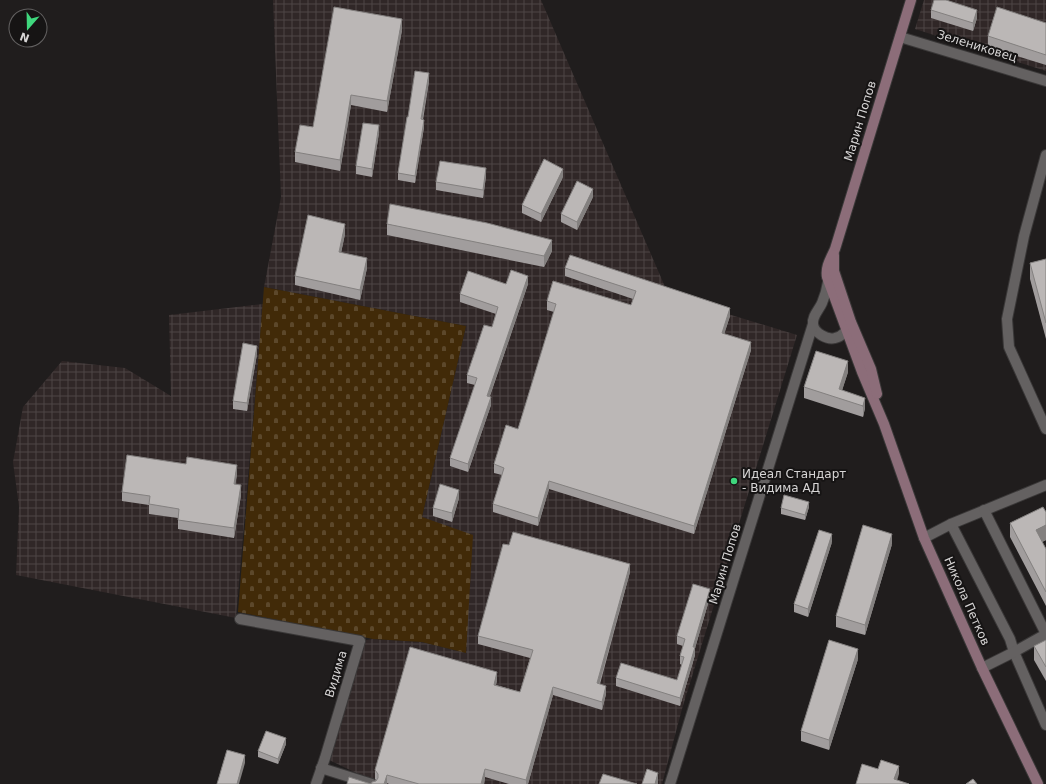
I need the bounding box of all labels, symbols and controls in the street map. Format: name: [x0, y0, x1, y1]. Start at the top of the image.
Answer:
north arrow: [8, 8, 48, 48]
street label: Зелениковец: [935, 27, 1019, 65]
text: N: [18, 29, 31, 45]
street label: Марин Попов: [841, 79, 879, 163]
place label: Идеал Стандарт - Видима АД: [742, 467, 846, 495]
marker: Идеал Стандарт - Видима АД: [729, 476, 739, 486]
street label: Марин Попов: [706, 522, 744, 606]
street label: Никола Петков: [941, 555, 993, 647]
street label: Видима: [322, 649, 350, 699]

